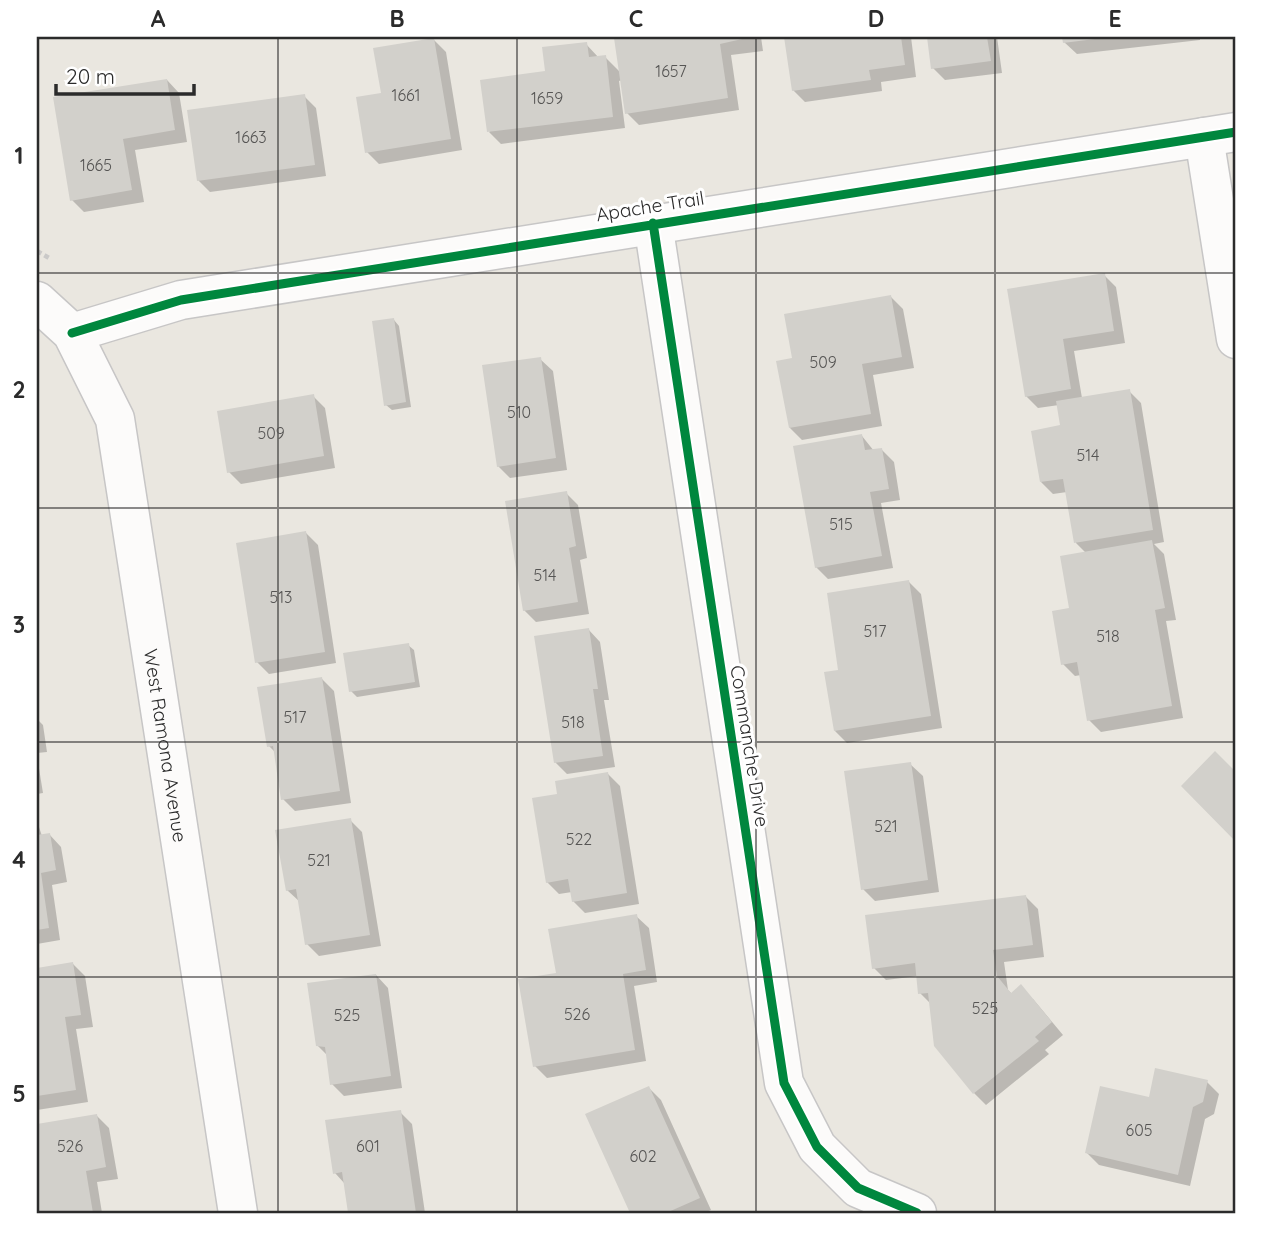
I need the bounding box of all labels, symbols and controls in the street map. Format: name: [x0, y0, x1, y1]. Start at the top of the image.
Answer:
text: A: [151, 4, 166, 33]
text: B: [389, 4, 405, 33]
text: C: [629, 4, 643, 33]
text: D: [868, 4, 884, 33]
text: E: [1108, 4, 1122, 33]
scale bar: [56, 52, 194, 96]
house number: 1657: [655, 61, 687, 81]
text: 20 m: [66, 63, 115, 89]
house number: 1661: [392, 85, 420, 105]
house number: 1659: [531, 88, 563, 108]
house number: 1663: [235, 127, 267, 147]
text: 1: [15, 141, 23, 170]
house number: 1665: [80, 155, 112, 175]
street label: Apache Trail: [594, 186, 706, 226]
house number: 509: [809, 352, 837, 372]
text: 2: [12, 375, 26, 404]
house number: 510: [507, 402, 531, 422]
house number: 509: [257, 423, 285, 443]
house number: 514: [1077, 445, 1099, 465]
house number: 515: [829, 514, 853, 534]
house number: 514: [534, 565, 556, 585]
house number: 513: [269, 587, 293, 607]
text: 3: [13, 610, 25, 639]
house number: 517: [864, 621, 886, 641]
house number: 518: [1096, 626, 1120, 646]
street label: West Ramona Avenue: [139, 647, 192, 844]
street label: Commanche Drive: [725, 663, 775, 829]
house number: 517: [284, 707, 306, 727]
house number: 518: [561, 712, 585, 732]
house number: 521: [874, 816, 898, 836]
house number: 522: [566, 829, 592, 849]
text: 4: [12, 845, 26, 874]
house number: 521: [307, 850, 331, 870]
house number: 525: [972, 998, 998, 1018]
house number: 526: [564, 1004, 590, 1024]
house number: 525: [334, 1005, 360, 1025]
text: 5: [12, 1079, 26, 1108]
house number: 605: [1126, 1120, 1152, 1140]
house number: 526: [57, 1136, 83, 1156]
house number: 601: [356, 1136, 380, 1156]
house number: 602: [630, 1146, 657, 1166]

